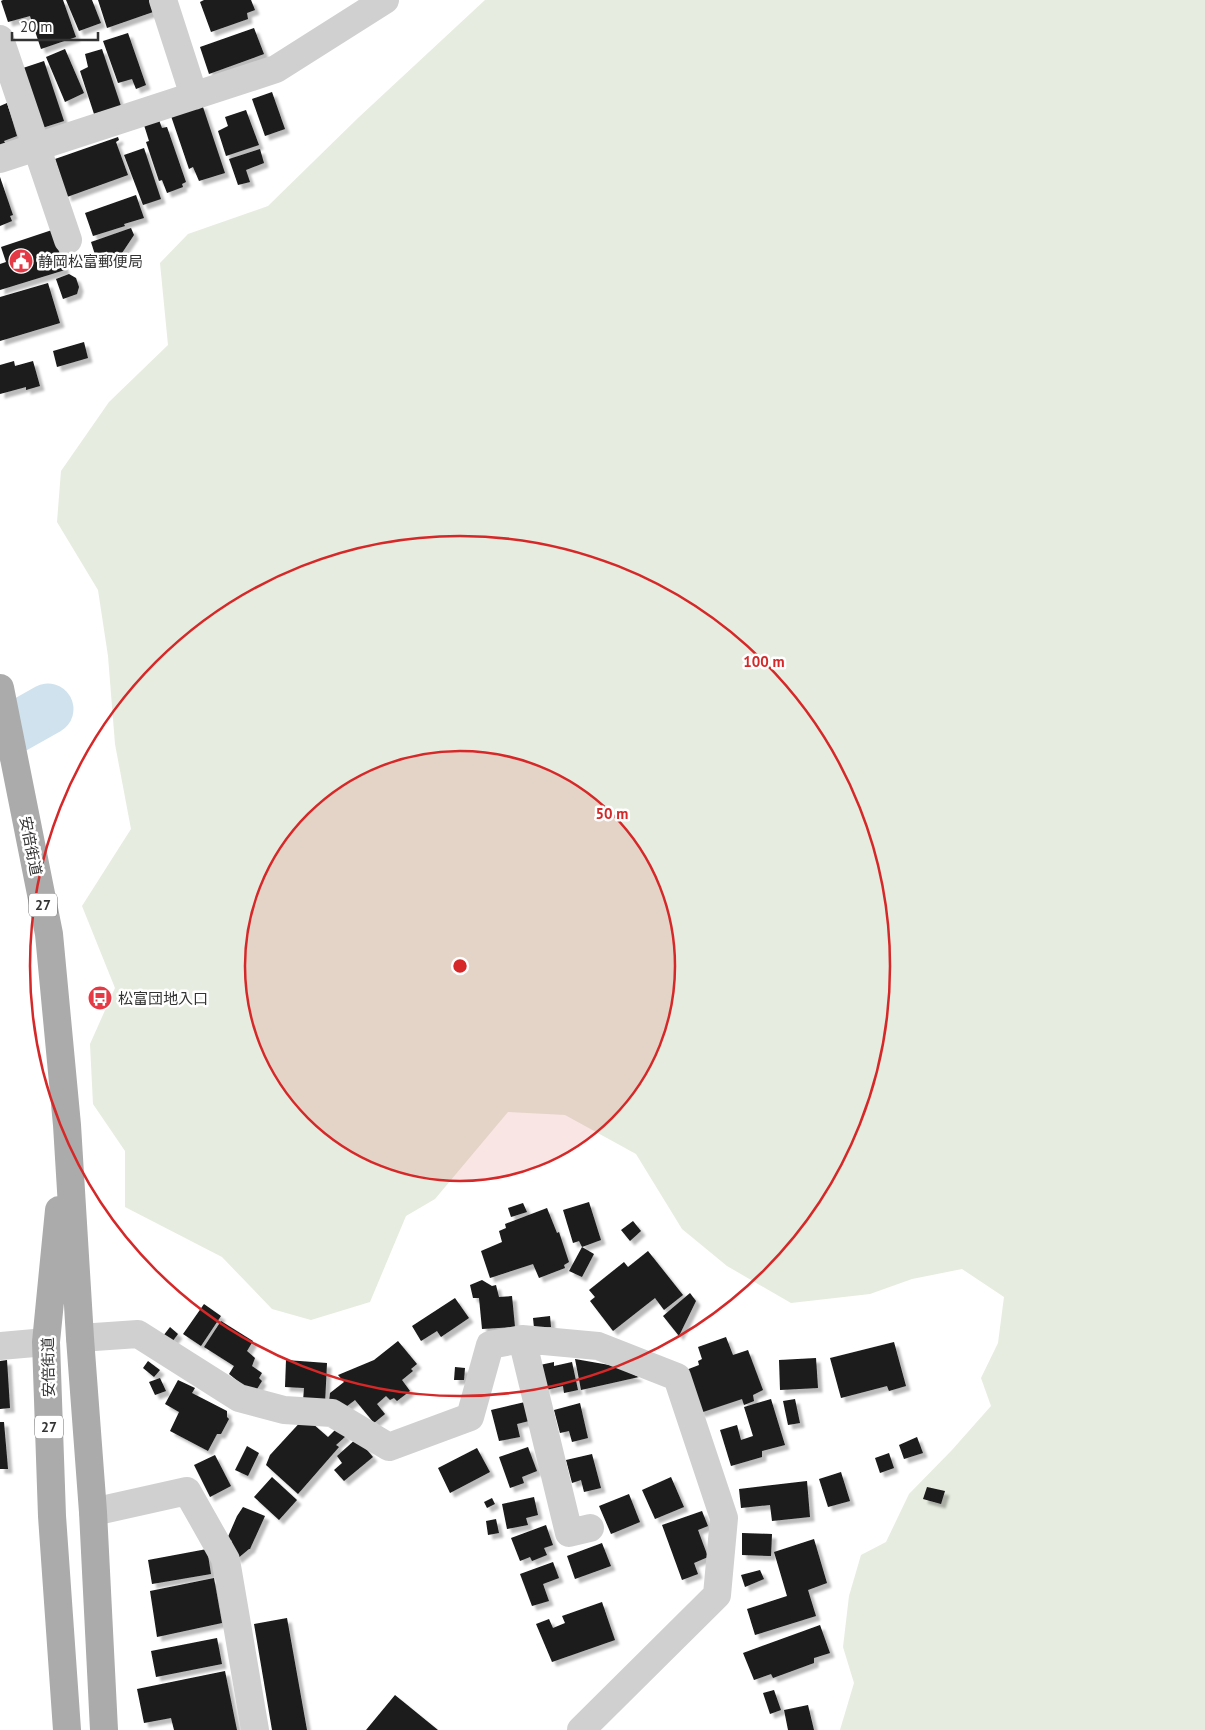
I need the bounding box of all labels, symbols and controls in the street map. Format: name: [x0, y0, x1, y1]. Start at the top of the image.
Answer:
scale bar: [12, 10, 99, 42]
text: 20 m: [20, 17, 53, 36]
public building icon: 静岡松富郵便局: [8, 248, 34, 274]
place label: 静岡松富郵便局: [38, 252, 143, 271]
text: 100 m: [743, 652, 785, 671]
text: 50 m: [596, 804, 628, 823]
street label: 安倍街道: [16, 815, 46, 877]
road number: 27: [29, 894, 57, 916]
centre of rings: [451, 957, 469, 975]
bus stop icon: 松富団地入口: [87, 985, 113, 1011]
place label: 松富団地入口: [118, 989, 208, 1008]
street label: 安倍街道: [38, 1337, 58, 1397]
road number: 27: [35, 1415, 63, 1438]

